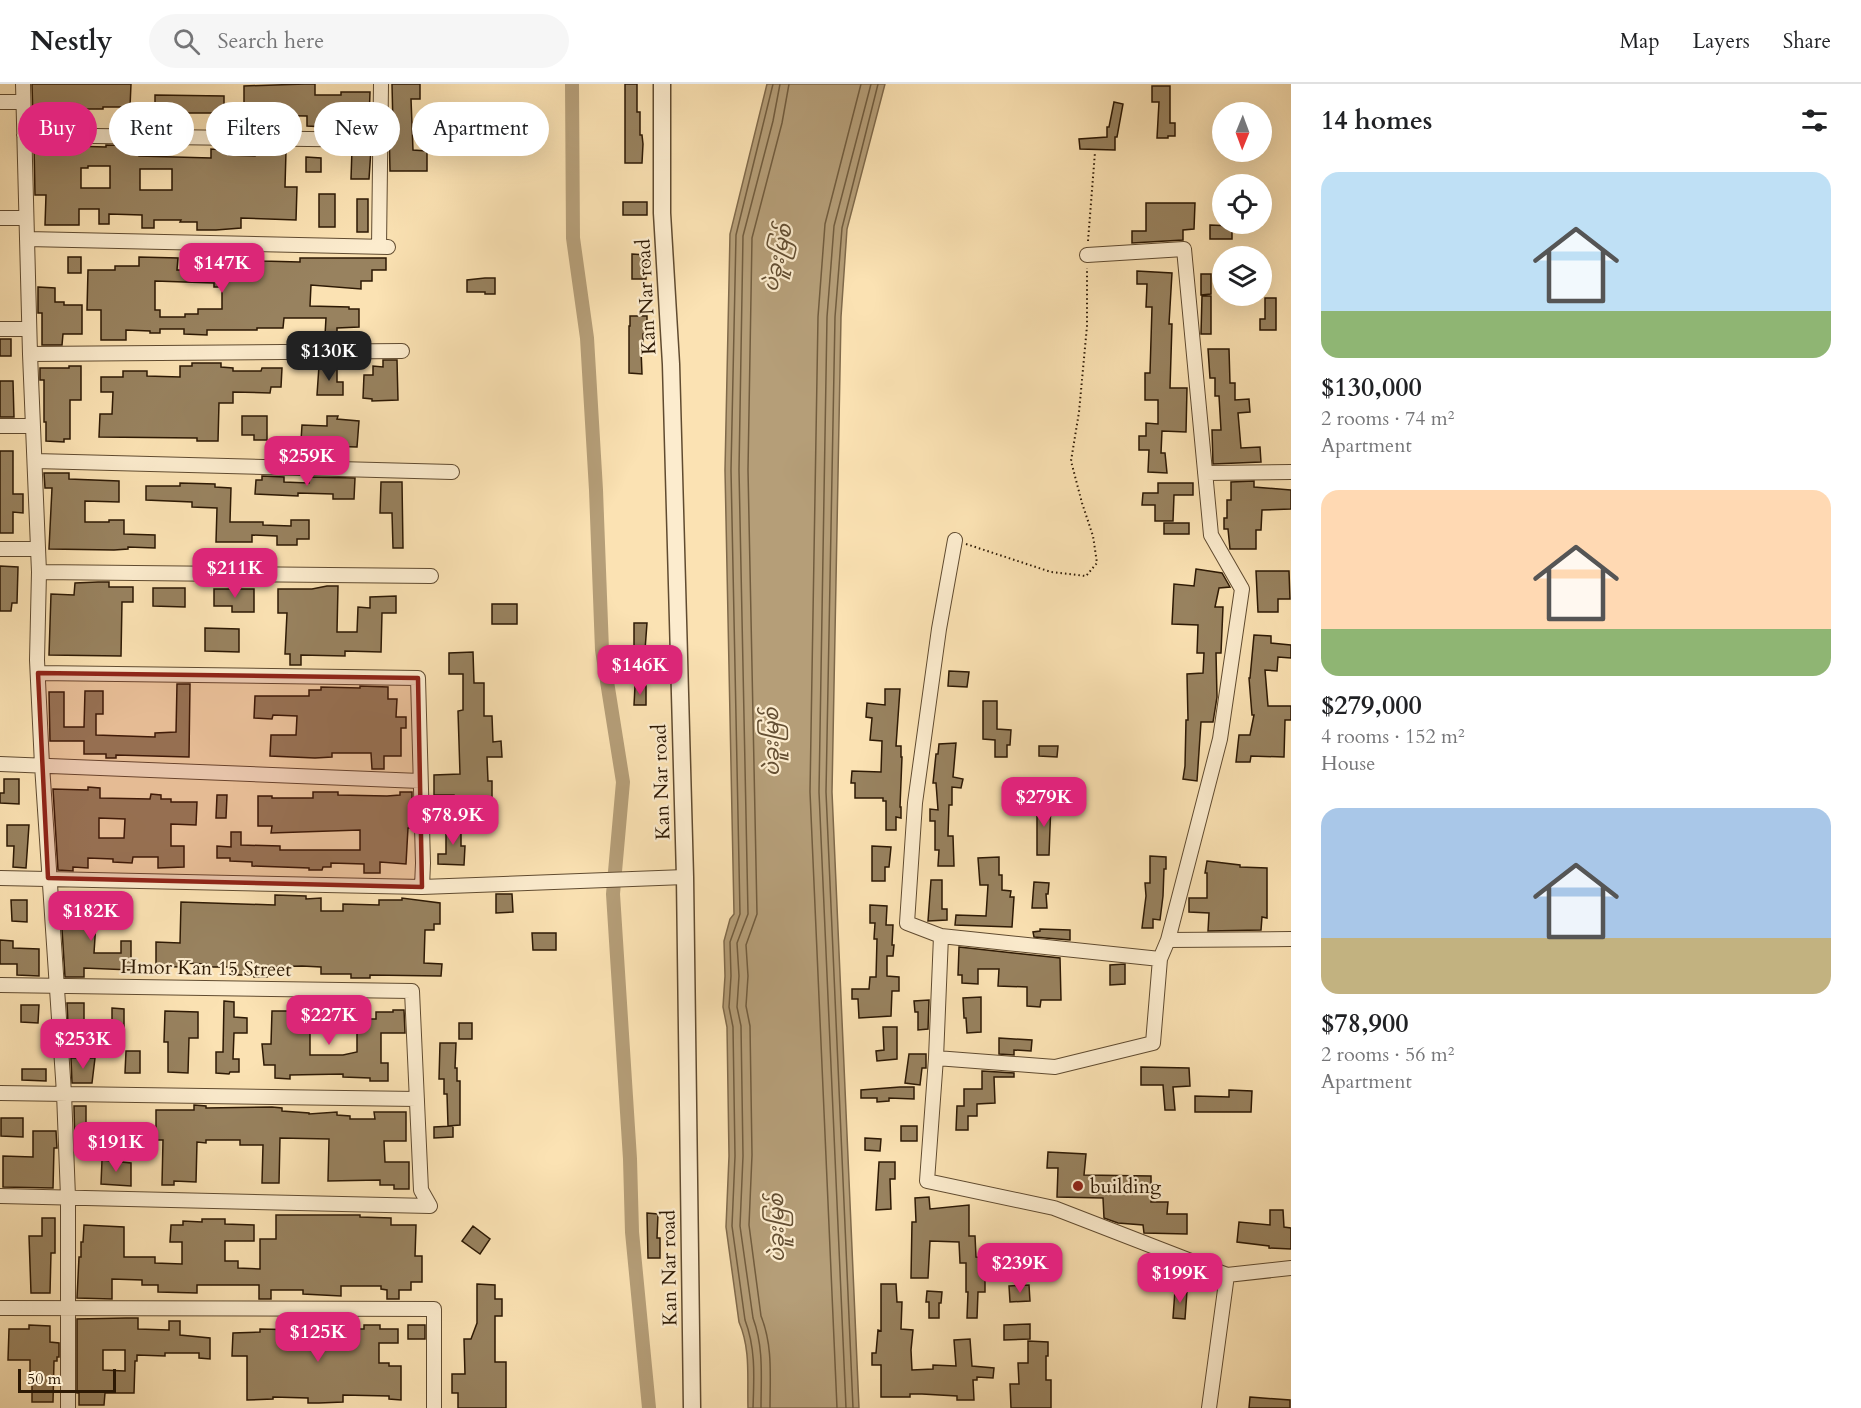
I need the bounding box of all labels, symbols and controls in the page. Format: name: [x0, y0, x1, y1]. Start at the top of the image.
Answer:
search box: [149, 14, 569, 68]
text: Nestly: [30, 22, 113, 60]
icon: search: [170, 25, 203, 58]
text: Search here: [218, 26, 324, 56]
text: Map: [1620, 27, 1660, 56]
text: Layers: [1693, 27, 1750, 56]
text: Share: [1783, 27, 1831, 56]
chip: Buy: [18, 102, 97, 156]
chip: Rent: [109, 102, 194, 156]
chip: Filters: [206, 102, 302, 156]
chip: New: [314, 102, 400, 156]
chip: Apartment: [412, 102, 549, 156]
north arrow: [1212, 102, 1272, 162]
map controls: [1212, 102, 1272, 306]
text: 14 homes: [1321, 103, 1432, 138]
icon: filters: [1798, 104, 1831, 137]
button: locate: [1212, 174, 1272, 234]
icon: home: [1522, 211, 1630, 319]
water label: ပဲခူးမြစ်: [755, 220, 802, 295]
street label: Kan Nar road: [629, 238, 663, 356]
pin: $147K: [180, 243, 264, 294]
button: layers: [1212, 246, 1272, 306]
text: $147K: [193, 249, 251, 276]
pin: $130K: [287, 331, 371, 382]
text: $130K: [300, 337, 358, 364]
text: $130,000: [1321, 370, 1422, 405]
text: 2 rooms · 74 m²: [1321, 405, 1454, 432]
text: Apartment: [1321, 432, 1412, 459]
pin: $259K: [265, 436, 349, 487]
text: $259K: [278, 442, 336, 469]
icon: home: [1522, 529, 1630, 637]
pin: $211K: [193, 548, 277, 599]
text: $211K: [206, 554, 264, 581]
pin: $146K: [598, 645, 682, 696]
text: $146K: [611, 651, 669, 678]
text: $279,000: [1321, 688, 1422, 723]
water label: ပဲခူးမြစ်: [756, 706, 789, 777]
street label: Kan Nar road: [645, 723, 677, 840]
text: 4 rooms · 152 m²: [1321, 723, 1465, 750]
text: House: [1321, 750, 1375, 777]
pin: $279K: [1002, 777, 1086, 828]
text: $279K: [1015, 783, 1073, 810]
pin: $78.9K: [404, 795, 502, 846]
text: $78.9K: [422, 801, 484, 828]
icon: home: [1522, 847, 1630, 955]
pin: $182K: [49, 891, 133, 942]
text: $182K: [62, 897, 120, 924]
street label: Hmor Kan 15 Street: [120, 953, 293, 983]
pin: $227K: [287, 995, 371, 1046]
text: $227K: [300, 1001, 358, 1028]
text: $78,900: [1321, 1006, 1409, 1041]
pin: $253K: [41, 1019, 125, 1070]
text: $253K: [54, 1025, 112, 1052]
text: 2 rooms · 56 m²: [1321, 1041, 1454, 1068]
text: Apartment: [1321, 1068, 1412, 1095]
pin: $191K: [74, 1122, 158, 1173]
text: $191K: [87, 1128, 145, 1155]
place label: building: [1090, 1173, 1162, 1200]
marker: building: [1071, 1179, 1085, 1193]
water label: ပဲခူးမြစ်: [761, 1192, 794, 1263]
street label: Kan Nar road: [654, 1209, 684, 1326]
pin: $239K: [978, 1243, 1062, 1294]
text: $239K: [991, 1249, 1049, 1276]
pin: $199K: [1138, 1253, 1222, 1304]
text: $199K: [1151, 1259, 1209, 1286]
pin: $125K: [276, 1312, 360, 1363]
text: $125K: [289, 1318, 347, 1345]
scale bar: [18, 1366, 116, 1394]
text: 50 m: [27, 1368, 61, 1390]

